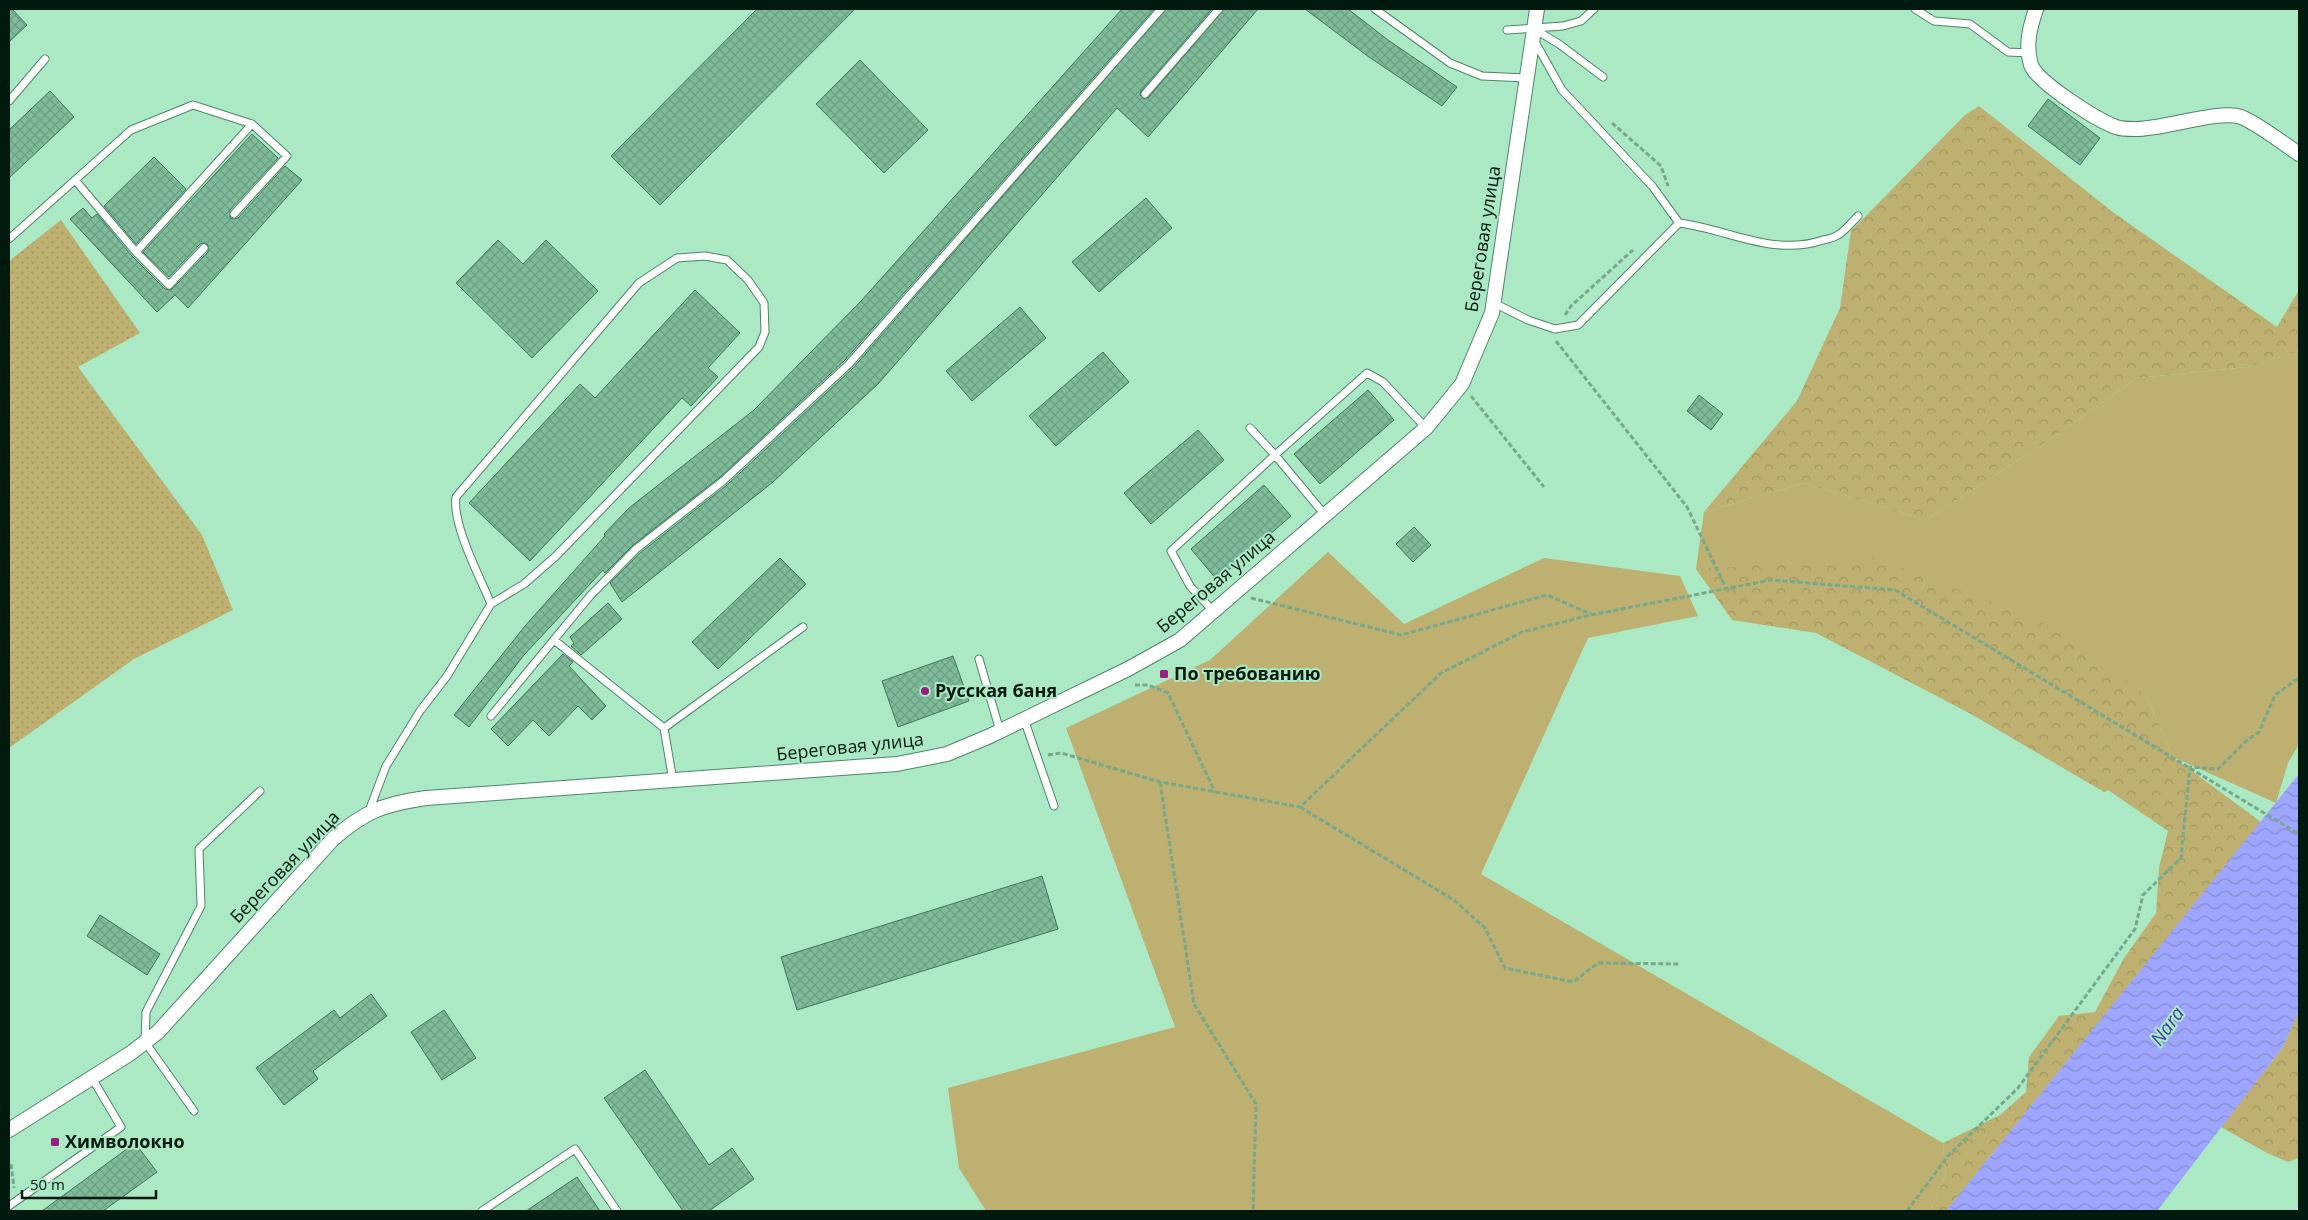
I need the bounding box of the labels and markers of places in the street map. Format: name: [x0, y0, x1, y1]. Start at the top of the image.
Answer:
place label: По требованию: [1174, 661, 1320, 685]
marker: По требованию: [1158, 668, 1170, 680]
place label: Русская баня: [935, 678, 1057, 702]
marker: Русская баня: [919, 685, 931, 697]
place label: Химволокно: [65, 1129, 185, 1153]
marker: Химволокно: [49, 1136, 61, 1148]

